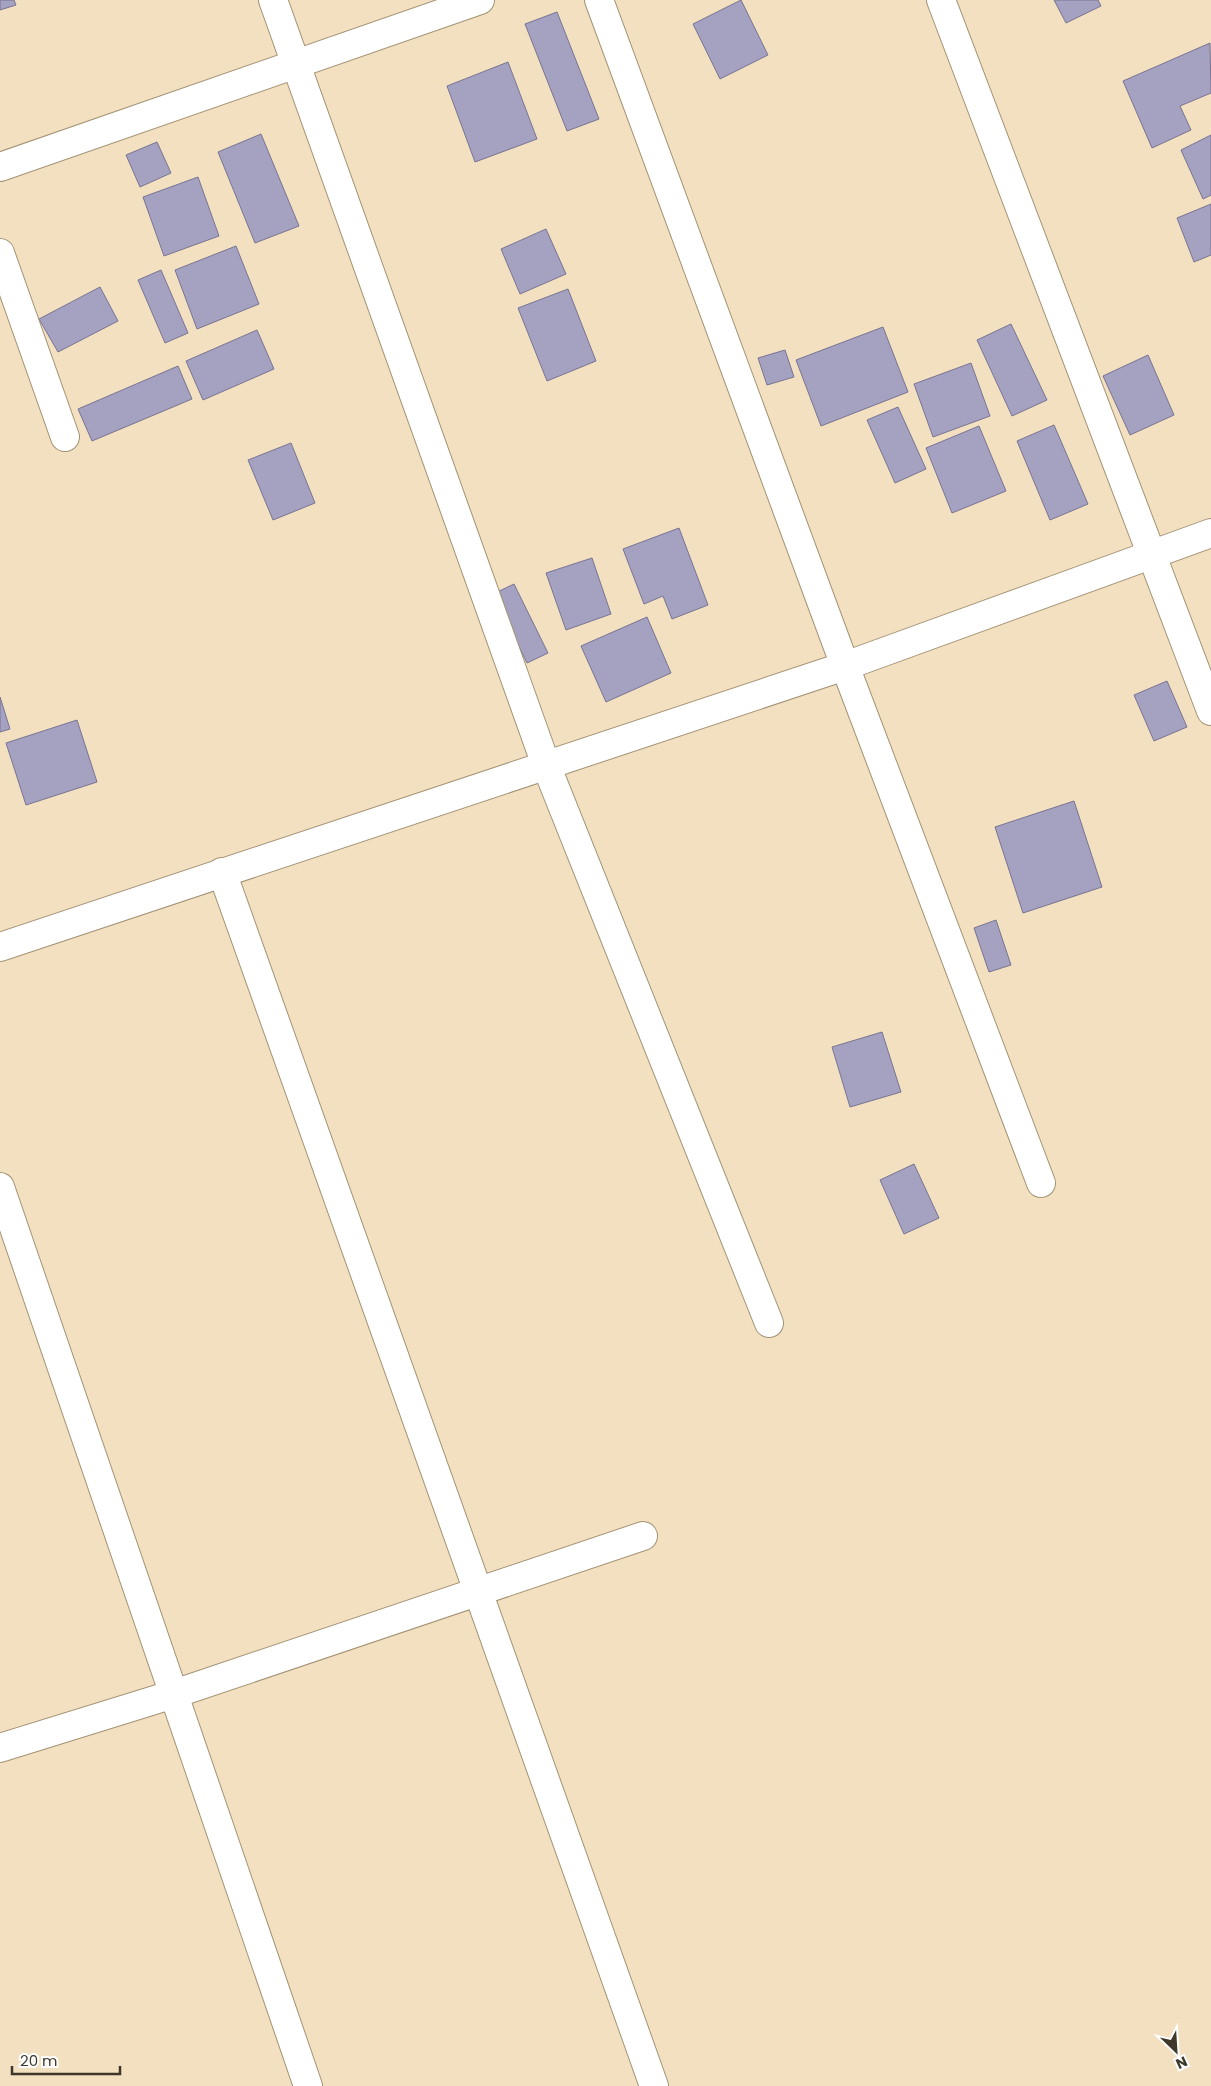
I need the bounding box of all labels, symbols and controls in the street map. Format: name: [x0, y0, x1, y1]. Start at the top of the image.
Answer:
north arrow: [1151, 2026, 1201, 2076]
scale bar: [12, 2044, 120, 2076]
text: 20 m: [20, 2050, 58, 2071]
text: N: [1172, 2051, 1190, 2074]

